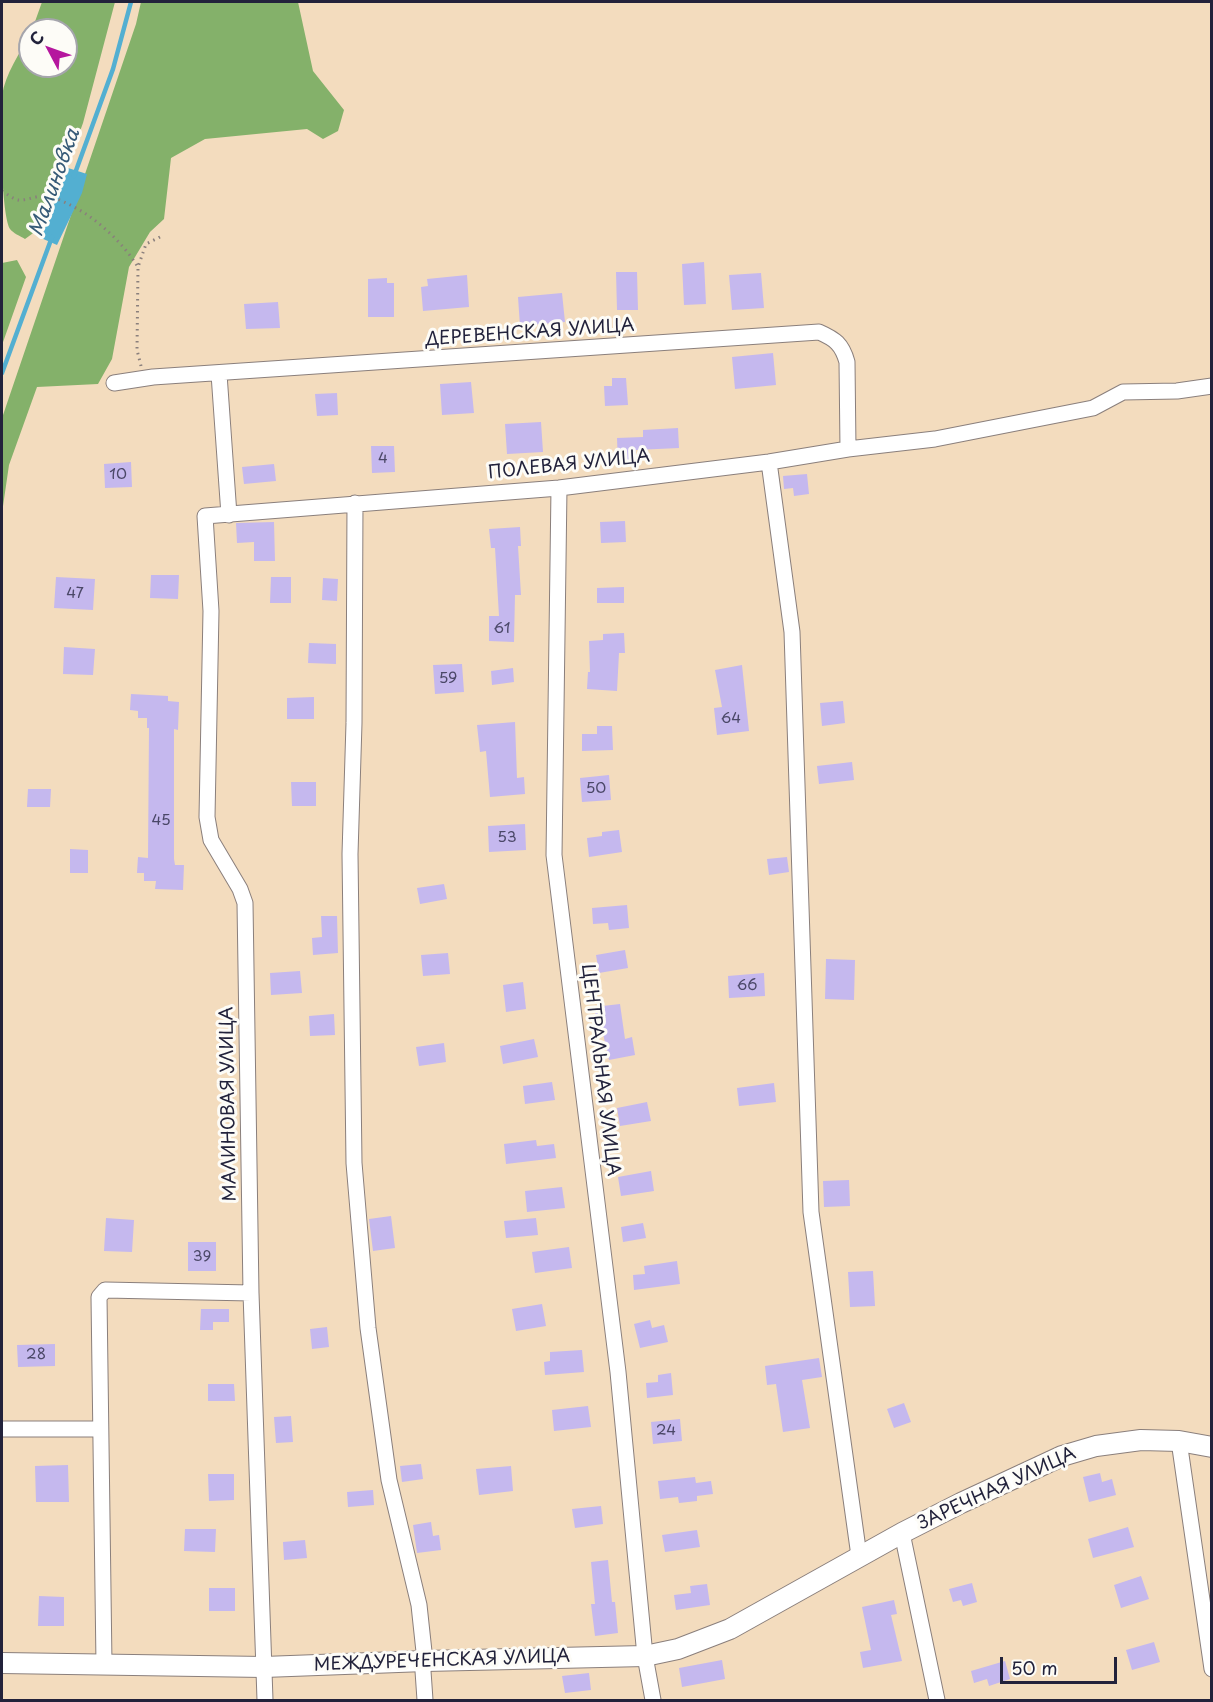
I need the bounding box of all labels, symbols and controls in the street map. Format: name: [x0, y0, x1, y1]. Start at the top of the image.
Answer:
north arrow: [18, 18, 78, 78]
text: С: [23, 25, 49, 50]
water label: Малиновка: [24, 126, 86, 240]
street label: ДЕРЕВЕНСКАЯ УЛИЦА: [425, 315, 635, 351]
street label: ПОЛЕВАЯ УЛИЦА: [487, 446, 651, 484]
house number: 4: [378, 450, 388, 468]
house number: 10: [109, 466, 127, 484]
house number: 47: [66, 585, 84, 603]
house number: 61: [494, 620, 510, 638]
house number: 59: [439, 670, 457, 688]
house number: 64: [721, 710, 741, 728]
house number: 50: [586, 780, 606, 798]
house number: 45: [151, 812, 171, 830]
house number: 53: [497, 829, 517, 847]
street label: ЦЕНТРАЛЬНАЯ УЛИЦА: [576, 963, 624, 1177]
house number: 66: [737, 977, 757, 995]
street label: МАЛИНОВАЯ УЛИЦА: [216, 1006, 242, 1202]
house number: 39: [193, 1248, 211, 1266]
house number: 28: [26, 1346, 46, 1364]
house number: 24: [656, 1422, 676, 1440]
street label: ЗАРЕЧНАЯ УЛИЦА: [915, 1443, 1079, 1535]
scale bar: [1003, 1645, 1120, 1683]
street label: МЕЖДУРЕЧЕНСКАЯ УЛИЦА: [313, 1646, 571, 1676]
text: 50 m: [1011, 1654, 1058, 1681]

